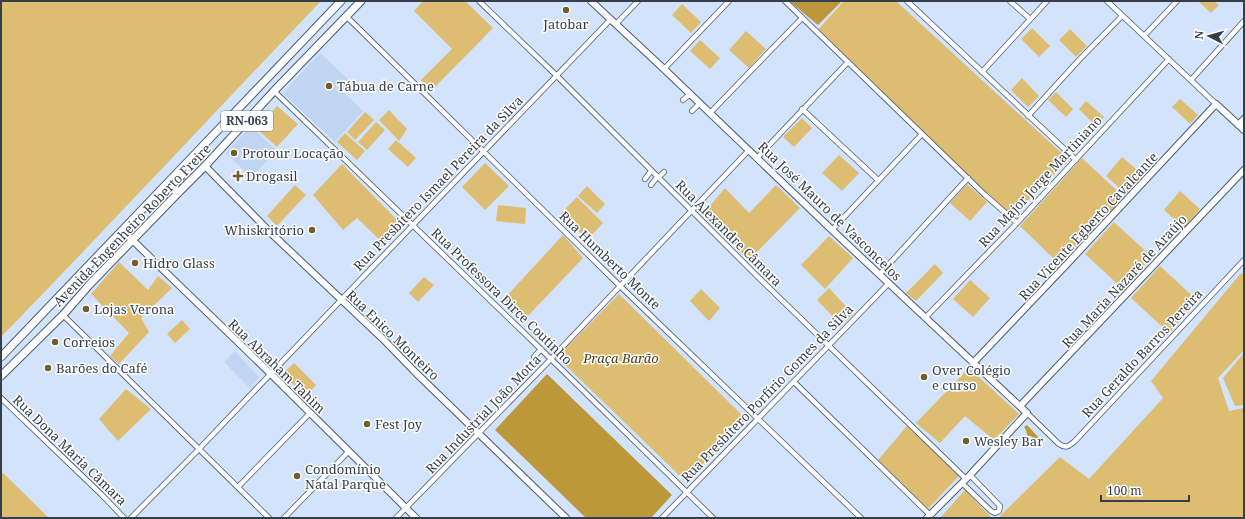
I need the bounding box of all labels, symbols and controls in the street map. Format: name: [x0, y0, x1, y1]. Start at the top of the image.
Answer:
marker: Jatobar: [561, 5, 571, 15]
place label: Jatobar: [542, 15, 589, 33]
north arrow: [1189, 16, 1229, 56]
text: N: [1191, 29, 1207, 40]
place label: Tábua de Carne: [337, 77, 434, 95]
marker: Tábua de Carne: [324, 81, 334, 91]
street label: Rua Presbítero Ismael Pereira da Silva: [349, 92, 527, 274]
road number: RN-063: [221, 111, 273, 131]
street label: Rua Major Jorge Martiniano: [974, 111, 1106, 251]
street label: Rua José Mauro de Vasconcelos: [754, 137, 906, 285]
street label: Avenida Engenheiro Roberto Freire: [49, 140, 215, 310]
place label: Protour Locação: [242, 144, 344, 162]
marker: Protour Locação: [229, 148, 239, 158]
street label: Rua Vicente Egberto Cavalcante: [1014, 148, 1162, 304]
place label: Drogasil: [246, 167, 297, 185]
marker: Drogasil: [233, 171, 243, 181]
street label: Rua Alexandre Câmara: [672, 176, 786, 290]
street label: Rua Humberto Monte: [555, 207, 665, 313]
street label: Rua Maria Nazaré de Araújo: [1057, 211, 1191, 351]
place label: Whiskritório: [224, 221, 304, 239]
street label: Rua Professora Dirce Coutinho: [428, 224, 576, 368]
marker: Whiskritório: [307, 225, 317, 235]
place label: Hidro Glass: [143, 254, 215, 272]
marker: Hidro Glass: [130, 258, 140, 268]
street label: Rua Geraldo Barros Pereira: [1078, 285, 1206, 421]
street label: Rua Enico Monteiro: [343, 286, 443, 384]
place label: Lojas Verona: [94, 300, 174, 318]
street label: Rua Presbítero Porfírio Gomes da Silva: [677, 300, 857, 486]
marker: Lojas Verona: [81, 304, 91, 314]
street label: Rua Abraham Tahim: [224, 315, 330, 417]
place label: Correios: [63, 333, 115, 351]
marker: Correios: [50, 337, 60, 347]
park label: Praça Barão: [582, 349, 659, 367]
street label: Rua Industrial João Motta: [421, 351, 545, 477]
place label: Barões do Café: [56, 359, 148, 377]
place label: Over Colégio e curso: [932, 361, 1011, 394]
marker: Barões do Café: [43, 363, 53, 373]
marker: Over Colégio e curso: [919, 372, 929, 382]
street label: Rua Dona Maria Câmara: [9, 391, 131, 509]
place label: Fest Joy: [375, 415, 423, 433]
marker: Fest Joy: [362, 419, 372, 429]
place label: Wesley Bar: [974, 432, 1043, 450]
marker: Wesley Bar: [961, 436, 971, 446]
place label: Condomínio Natal Parque: [305, 460, 386, 493]
marker: Condomínio Natal Parque: [292, 471, 302, 481]
scale bar: [1101, 477, 1189, 503]
text: 100 m: [1107, 482, 1142, 499]

